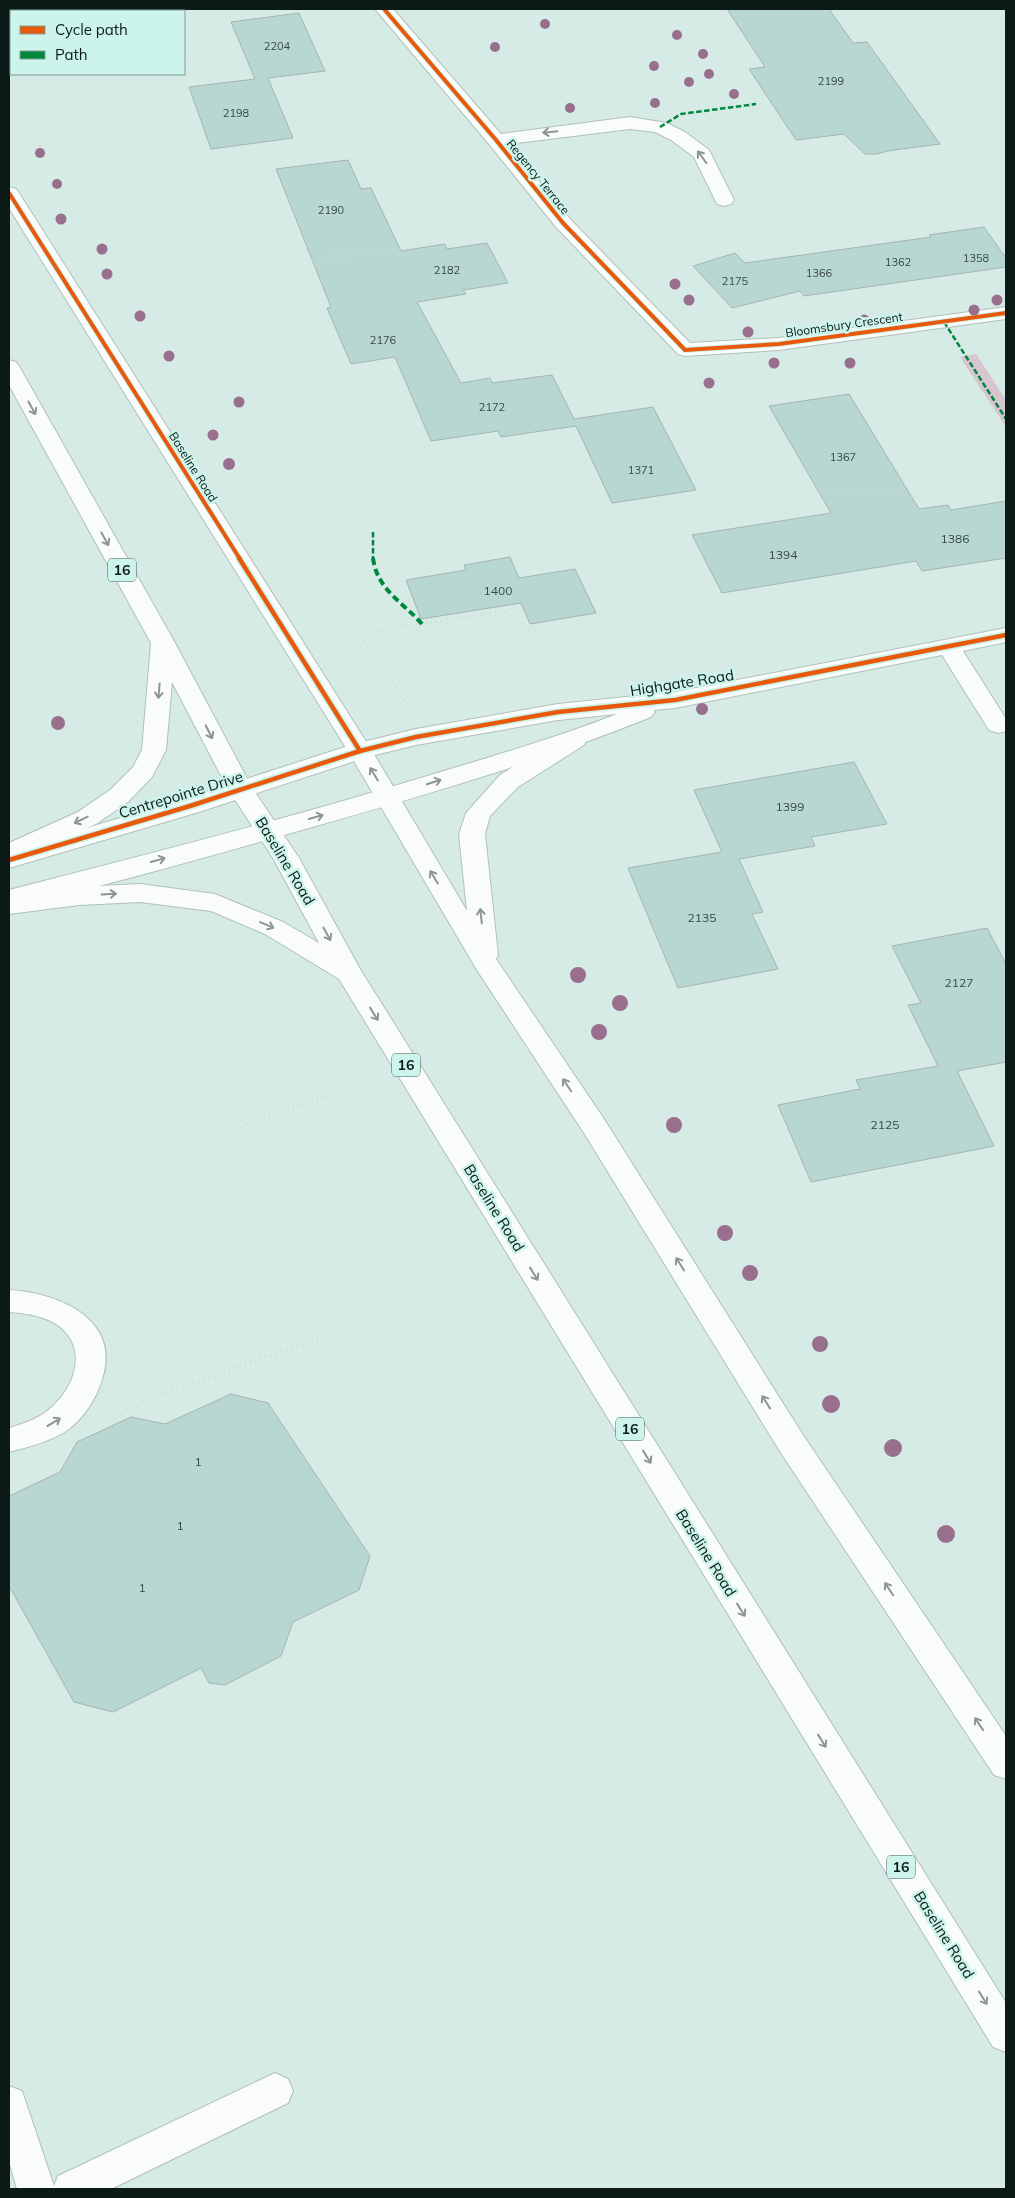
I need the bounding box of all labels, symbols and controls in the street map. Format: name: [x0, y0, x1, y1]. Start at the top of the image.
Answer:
legend: [10, 10, 185, 75]
text: Cycle path: [55, 20, 128, 39]
house number: 2204: [264, 39, 291, 53]
text: Path: [55, 45, 87, 64]
house number: 2199: [818, 74, 844, 88]
house number: 2198: [223, 106, 250, 120]
one-way arrow: [543, 127, 559, 137]
street label: Regency Terrace: [504, 136, 573, 217]
one-way arrow: [696, 151, 707, 164]
house number: 2190: [318, 203, 345, 217]
house number: 1358: [963, 251, 990, 265]
house number: 1362: [885, 255, 912, 269]
house number: 2182: [434, 263, 461, 277]
house number: 1366: [806, 266, 833, 280]
house number: 2175: [722, 274, 749, 288]
street label: Bloomsbury Crescent: [784, 309, 903, 340]
house number: 2176: [370, 333, 397, 347]
house number: 2172: [479, 400, 506, 414]
one-way arrow: [28, 401, 38, 415]
street label: Baseline Road: [166, 429, 221, 504]
house number: 1367: [830, 450, 856, 464]
house number: 1371: [628, 463, 654, 477]
house number: 1386: [941, 531, 969, 546]
one-way arrow: [101, 532, 111, 546]
house number: 1394: [769, 547, 797, 562]
road number: 16: [108, 558, 136, 582]
house number: 1400: [484, 583, 512, 598]
street label: Highgate Road: [629, 665, 735, 700]
one-way arrow: [154, 683, 164, 699]
one-way arrow: [204, 725, 214, 740]
street label: Centrepointe Drive: [116, 767, 245, 822]
one-way arrow: [369, 767, 379, 781]
one-way arrow: [426, 777, 441, 786]
house number: 1399: [776, 799, 804, 814]
one-way arrow: [308, 812, 324, 821]
street label: Baseline Road: [252, 813, 319, 908]
one-way arrow: [74, 816, 89, 825]
one-way arrow: [149, 855, 165, 865]
one-way arrow: [429, 871, 439, 885]
one-way arrow: [101, 890, 117, 899]
one-way arrow: [476, 908, 486, 924]
house number: 2135: [688, 910, 716, 925]
one-way arrow: [259, 921, 274, 930]
one-way arrow: [322, 926, 332, 941]
house number: 2127: [945, 975, 973, 990]
one-way arrow: [369, 1006, 379, 1020]
road number: 16: [392, 1054, 420, 1076]
one-way arrow: [562, 1078, 572, 1092]
house number: 2125: [871, 1117, 899, 1132]
street label: Baseline Road: [460, 1160, 529, 1255]
one-way arrow: [675, 1258, 685, 1272]
one-way arrow: [530, 1266, 540, 1280]
one-way arrow: [761, 1396, 771, 1410]
one-way arrow: [46, 1417, 60, 1427]
road number: 16: [616, 1418, 644, 1440]
one-way arrow: [642, 1449, 652, 1463]
house number: 1: [194, 1454, 202, 1469]
street label: Baseline Road: [672, 1505, 741, 1600]
house number: 1: [176, 1518, 184, 1533]
house number: 1: [138, 1580, 146, 1595]
one-way arrow: [884, 1582, 894, 1596]
one-way arrow: [736, 1603, 747, 1617]
one-way arrow: [974, 1717, 984, 1731]
one-way arrow: [818, 1734, 828, 1748]
road number: 16: [887, 1855, 915, 1878]
street label: Baseline Road: [910, 1887, 979, 1982]
one-way arrow: [978, 1990, 988, 2004]

